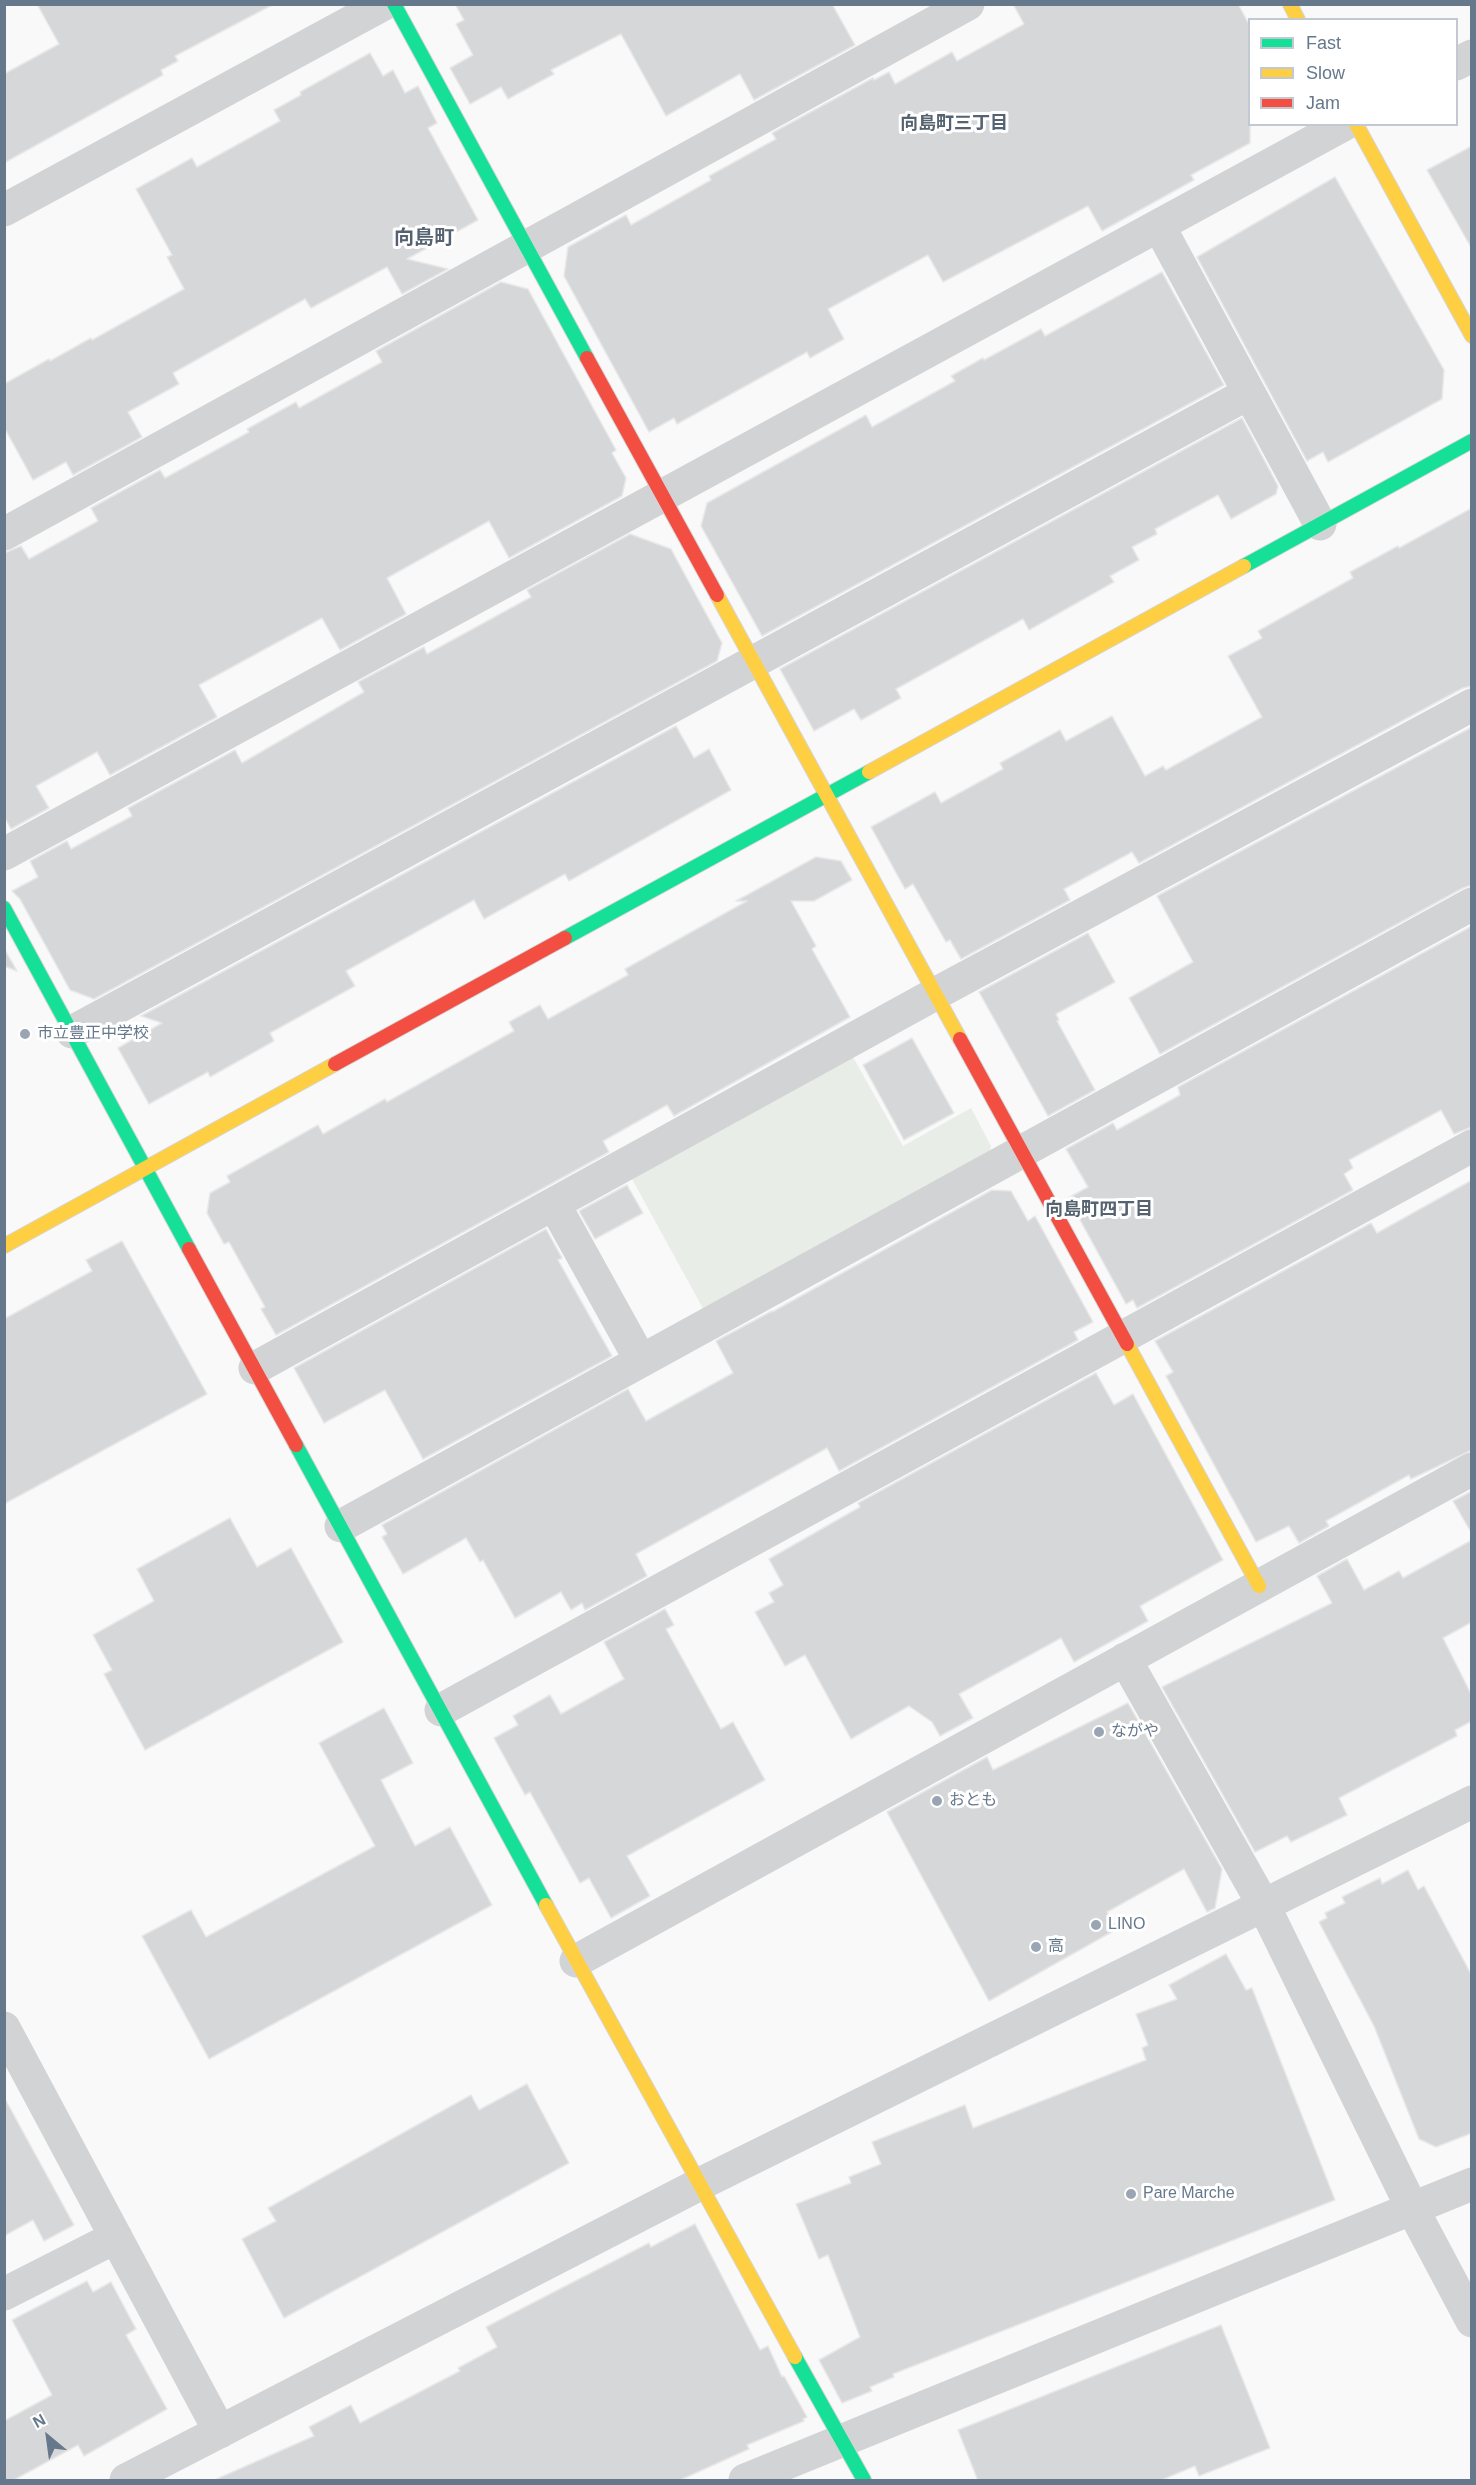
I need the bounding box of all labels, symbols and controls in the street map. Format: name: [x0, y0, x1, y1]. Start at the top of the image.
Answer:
legend: [1248, 18, 1458, 126]
text: Fast: [1306, 33, 1341, 53]
text: Slow: [1306, 63, 1345, 83]
text: Jam: [1306, 93, 1340, 113]
district label: 向島町三丁目: [900, 113, 1008, 135]
district label: 向島町: [394, 226, 454, 250]
place label: 市立豊正中学校: [37, 1024, 149, 1044]
marker: 市立豊正中学校: [18, 1027, 32, 1041]
district label: 向島町四丁目: [1045, 1199, 1153, 1221]
place label: ながや: [1111, 1722, 1159, 1742]
marker: ながや: [1092, 1725, 1106, 1739]
place label: おとも: [949, 1791, 997, 1811]
marker: おとも: [930, 1794, 944, 1808]
place label: LINO: [1108, 1915, 1145, 1935]
marker: LINO: [1089, 1918, 1103, 1932]
place label: 高: [1048, 1937, 1064, 1957]
marker: 高: [1029, 1940, 1043, 1954]
place label: Pare Marche: [1143, 2184, 1235, 2204]
marker: Pare Marche: [1124, 2187, 1138, 2201]
north arrow: [18, 2407, 78, 2467]
text: N: [30, 2411, 48, 2431]

